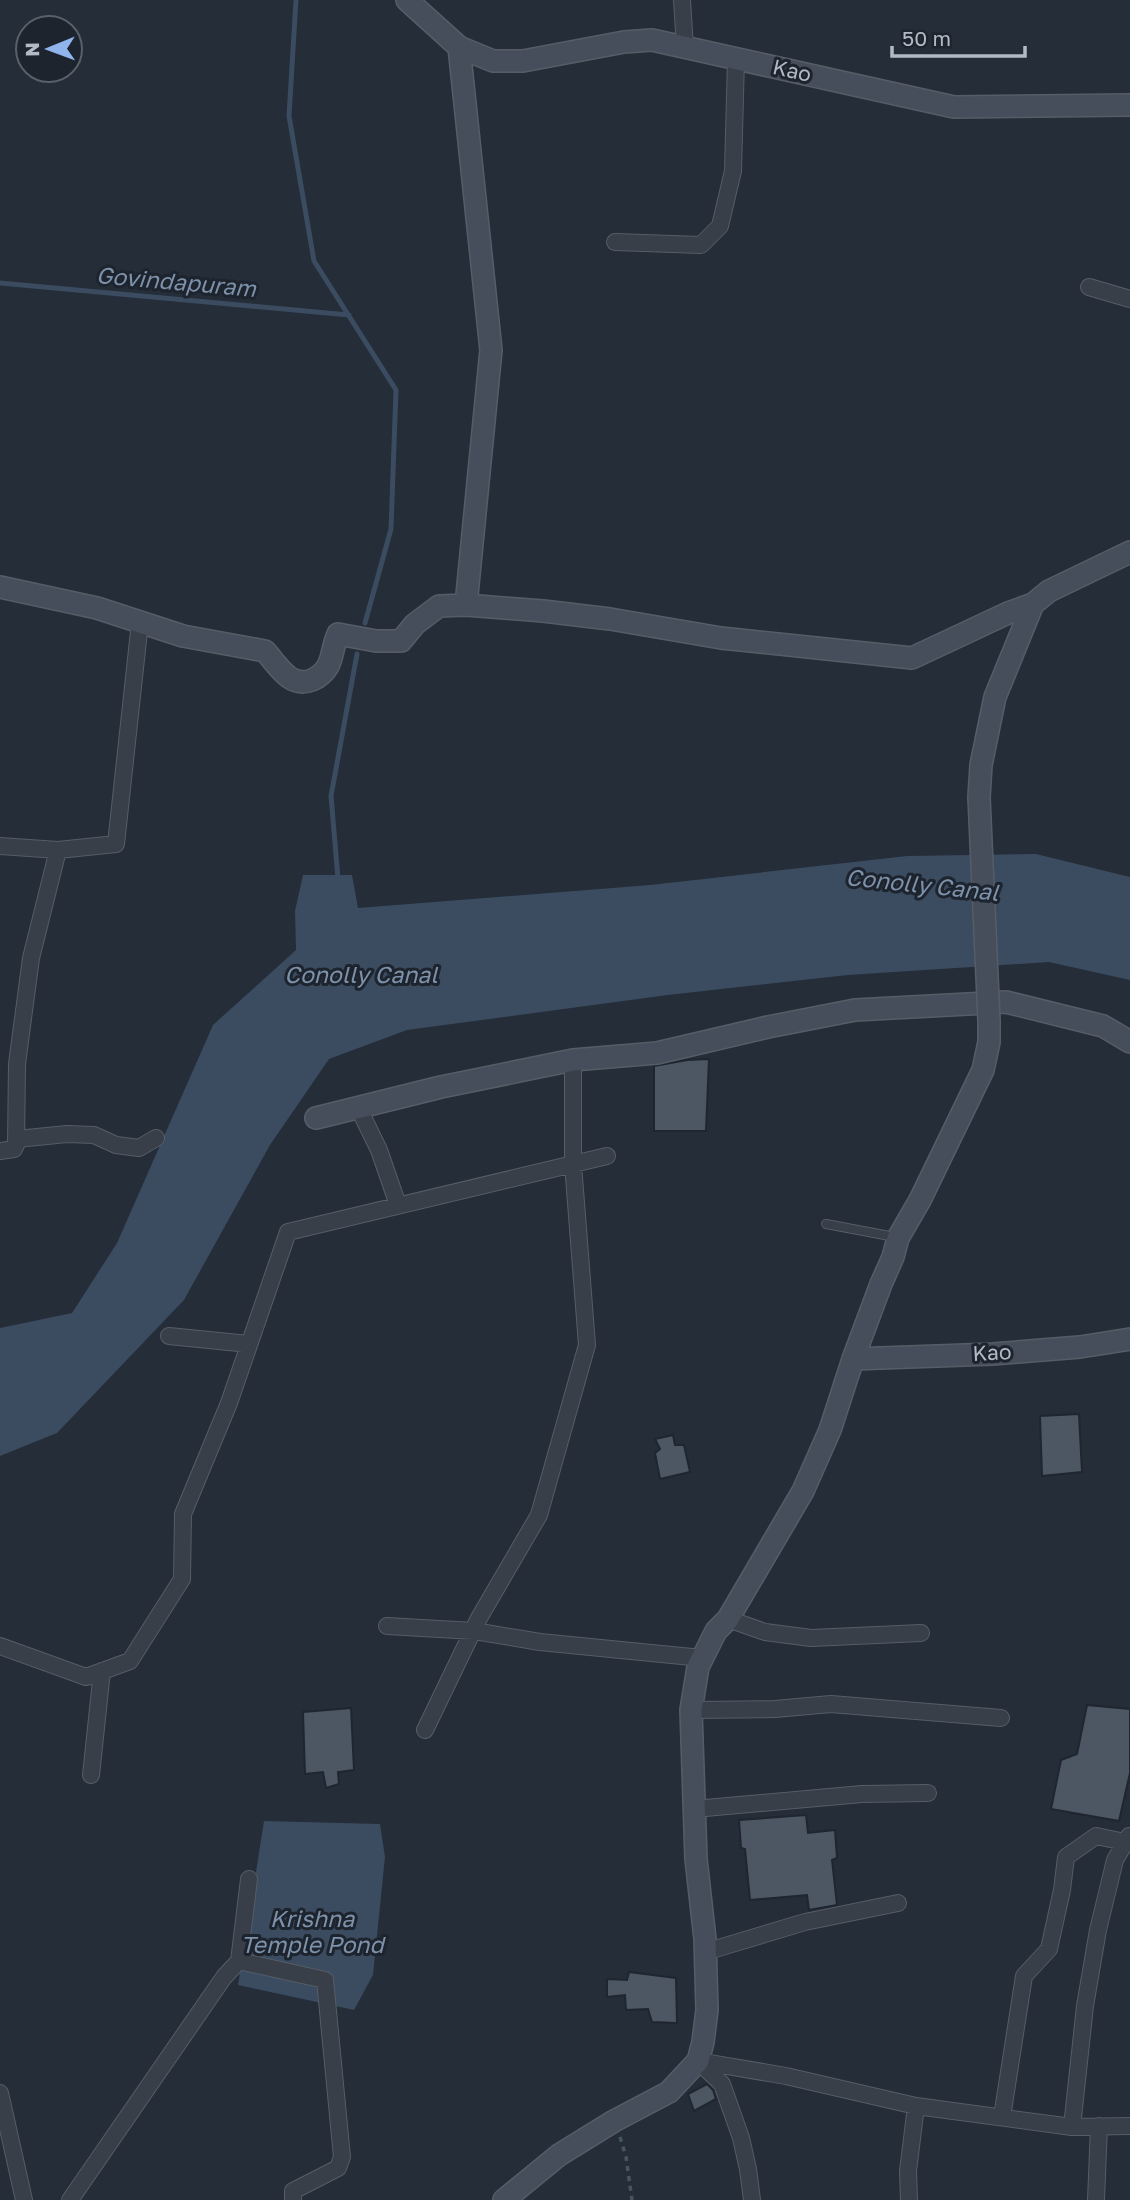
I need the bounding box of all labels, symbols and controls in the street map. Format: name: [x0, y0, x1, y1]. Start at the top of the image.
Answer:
north arrow: [14, 14, 84, 84]
scale bar: [892, 14, 1025, 58]
text: 50 m: [902, 25, 951, 51]
text: N: [20, 42, 43, 57]
street label: Kao: [770, 53, 814, 87]
water label: Govindapuram: [95, 260, 259, 302]
water label: Conolly Canal: [844, 862, 1001, 906]
water label: Conolly Canal: [284, 960, 439, 988]
street label: Kao: [972, 1338, 1012, 1366]
water label: Krishna Temple Pond: [240, 1904, 386, 1958]

